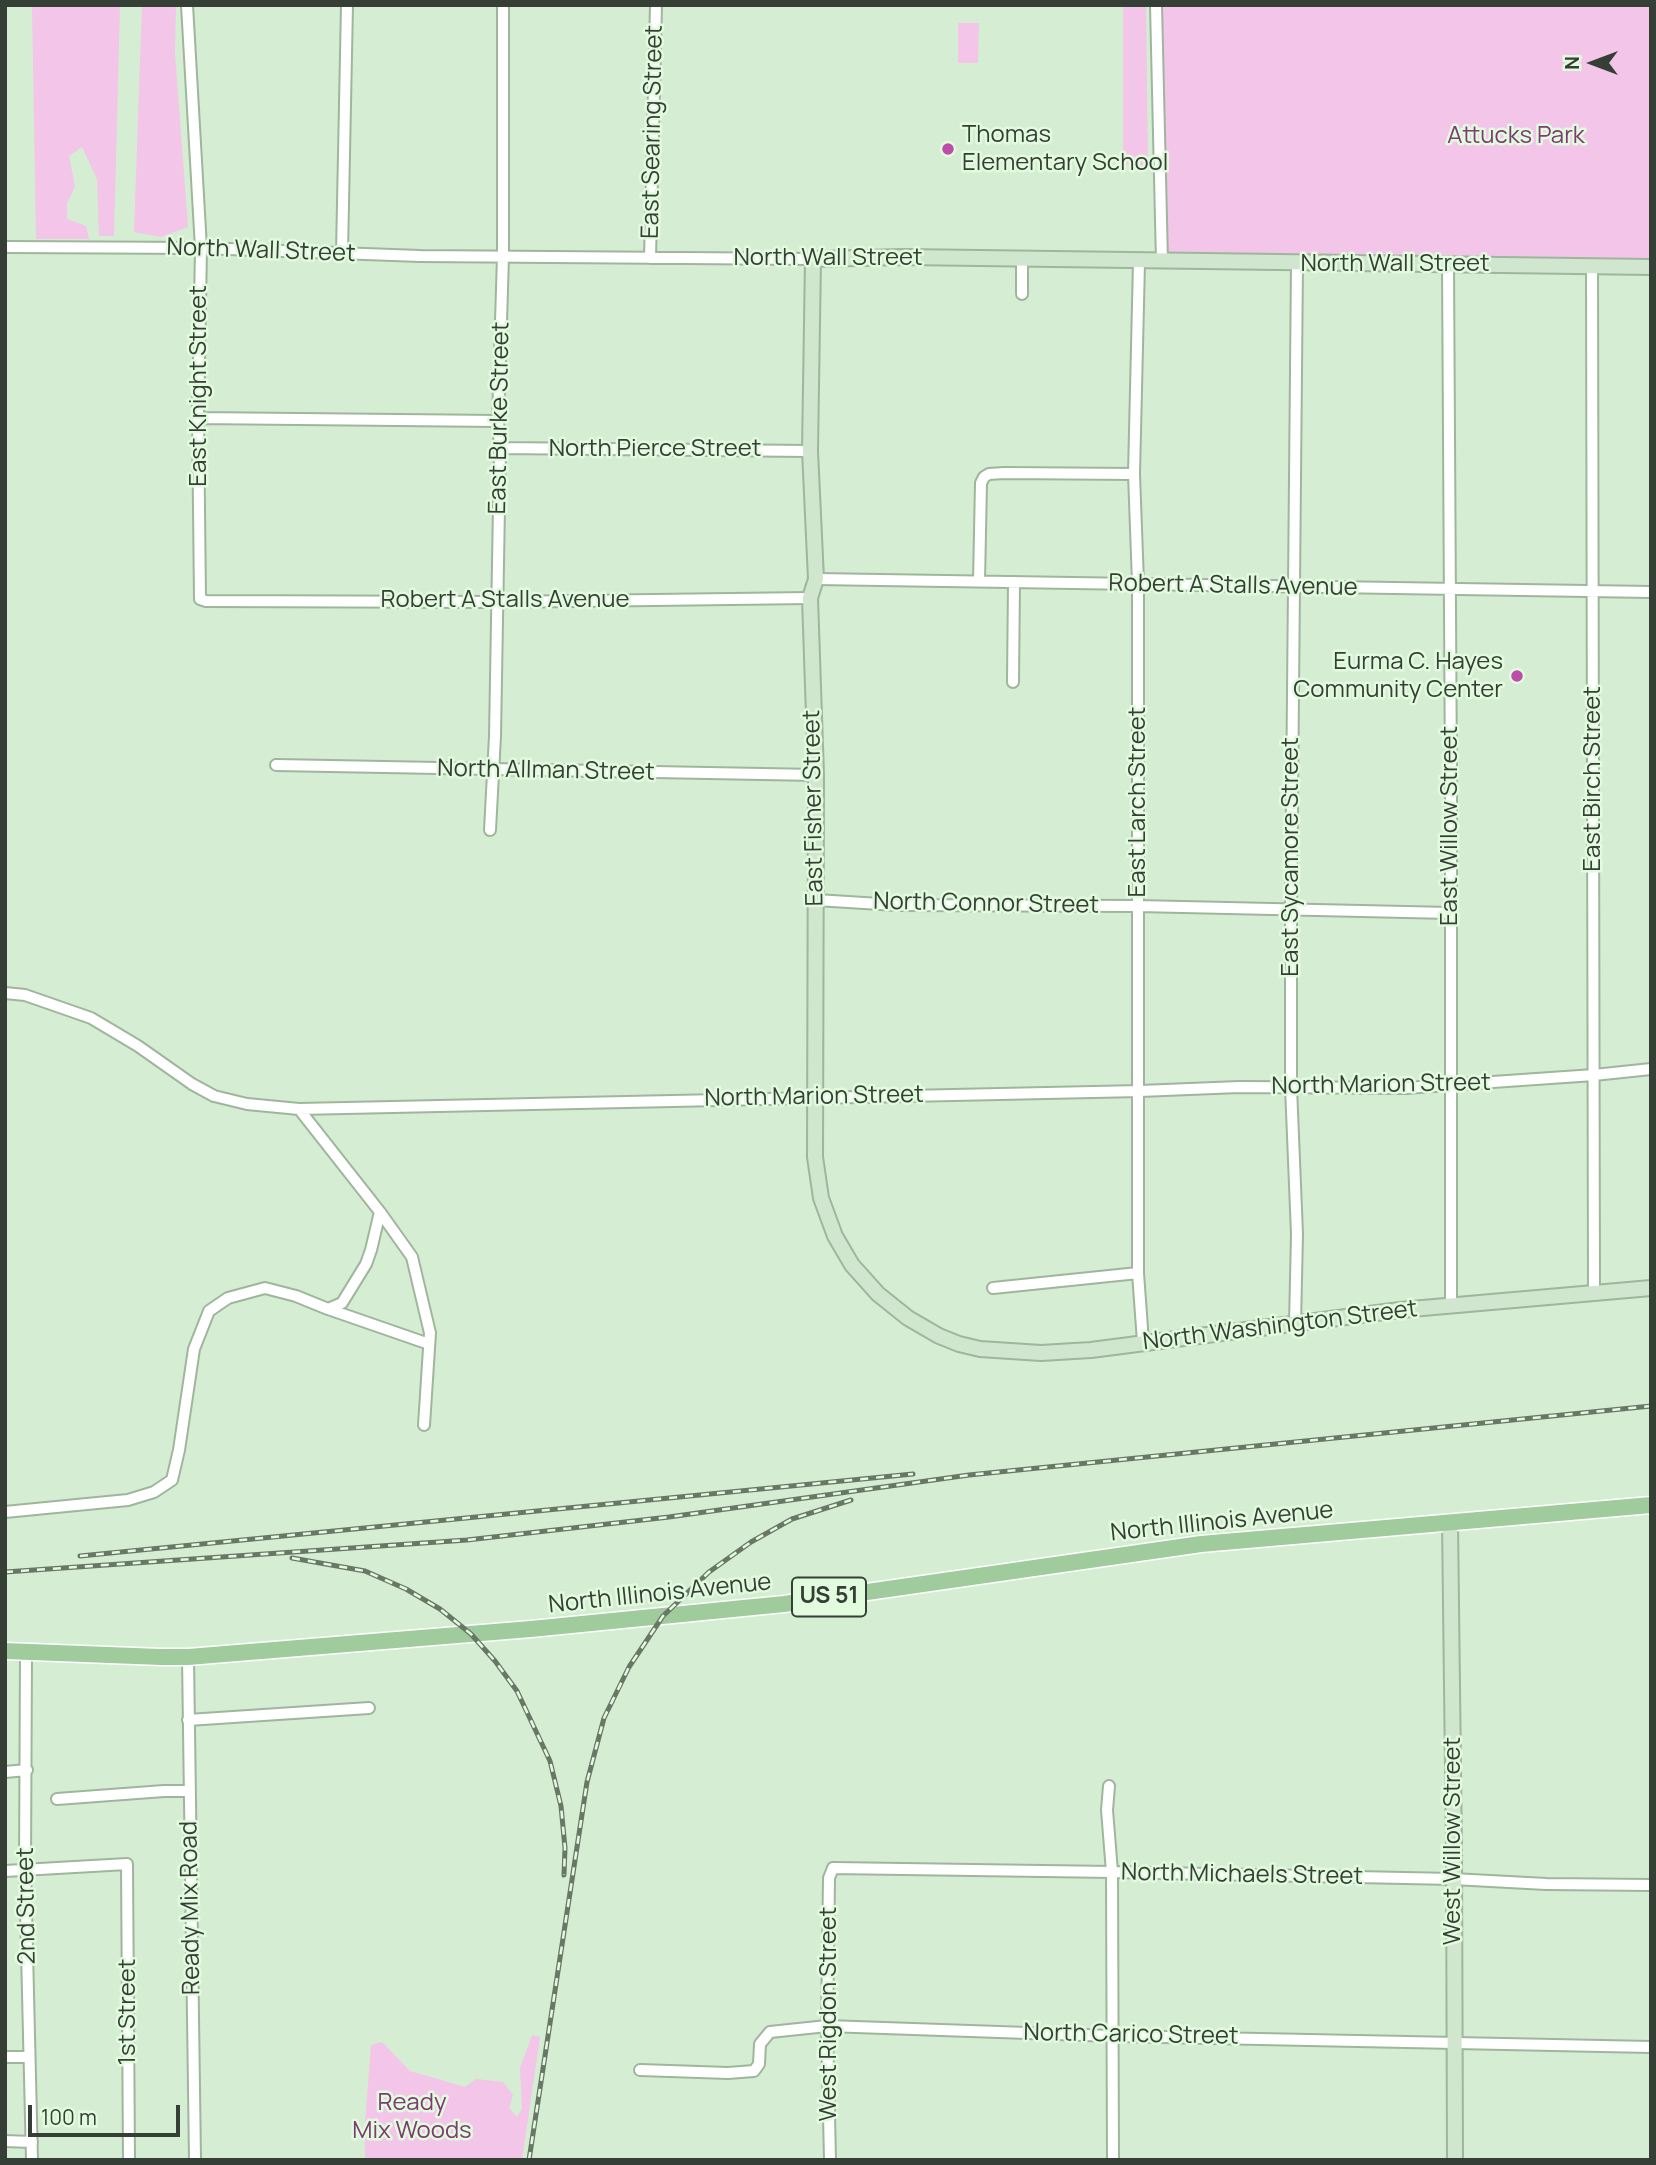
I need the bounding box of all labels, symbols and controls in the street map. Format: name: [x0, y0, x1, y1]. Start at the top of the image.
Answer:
street label: East Searing Street: [637, 25, 669, 239]
north arrow: [1558, 28, 1628, 98]
text: N: [1559, 56, 1585, 70]
place label: Thomas Elementary School: [962, 121, 1168, 177]
park label: Attucks Park: [1447, 122, 1585, 150]
marker: Thomas Elementary School: [940, 141, 956, 157]
street label: North Wall Street: [166, 233, 356, 269]
street label: North Wall Street: [733, 244, 923, 272]
street label: North Wall Street: [1300, 250, 1490, 278]
street label: East Knight Street: [185, 285, 213, 487]
street label: East Burke Street: [484, 321, 516, 515]
street label: North Pierce Street: [549, 435, 761, 463]
street label: Robert A Stalls Avenue: [1108, 569, 1358, 603]
street label: Robert A Stalls Avenue: [380, 586, 630, 614]
place label: Eurma C. Hayes Community Center: [1293, 648, 1503, 704]
marker: Eurma C. Hayes Community Center: [1509, 668, 1525, 684]
street label: East Birch Street: [1579, 686, 1607, 872]
street label: East Larch Street: [1124, 707, 1152, 897]
street label: East Fisher Street: [798, 709, 830, 907]
street label: East Willow Street: [1436, 726, 1464, 926]
street label: East Sycamore Street: [1277, 737, 1305, 977]
street label: North Allman Street: [437, 755, 655, 787]
street label: North Connor Street: [873, 888, 1099, 920]
street label: North Marion Street: [1271, 1069, 1491, 1101]
street label: North Marion Street: [704, 1081, 924, 1113]
street label: North Washington Street: [1141, 1295, 1419, 1357]
street label: North Illinois Avenue: [1109, 1496, 1335, 1548]
street label: North Illinois Avenue: [547, 1568, 773, 1620]
road number: US 51: [792, 1578, 866, 1616]
street label: West Willow Street: [1439, 1737, 1467, 1945]
street label: Ready Mix Road: [175, 1821, 207, 1995]
street label: 2nd Street: [12, 1847, 42, 1965]
street label: North Michaels Street: [1121, 1858, 1363, 1892]
street label: West Rigdon Street: [815, 1907, 843, 2121]
street label: 1st Street: [114, 1959, 142, 2065]
street label: North Carico Street: [1023, 2019, 1239, 2051]
park label: Ready Mix Woods: [352, 2089, 472, 2145]
scale bar: [32, 2092, 184, 2136]
text: 100 m: [41, 2103, 97, 2131]

